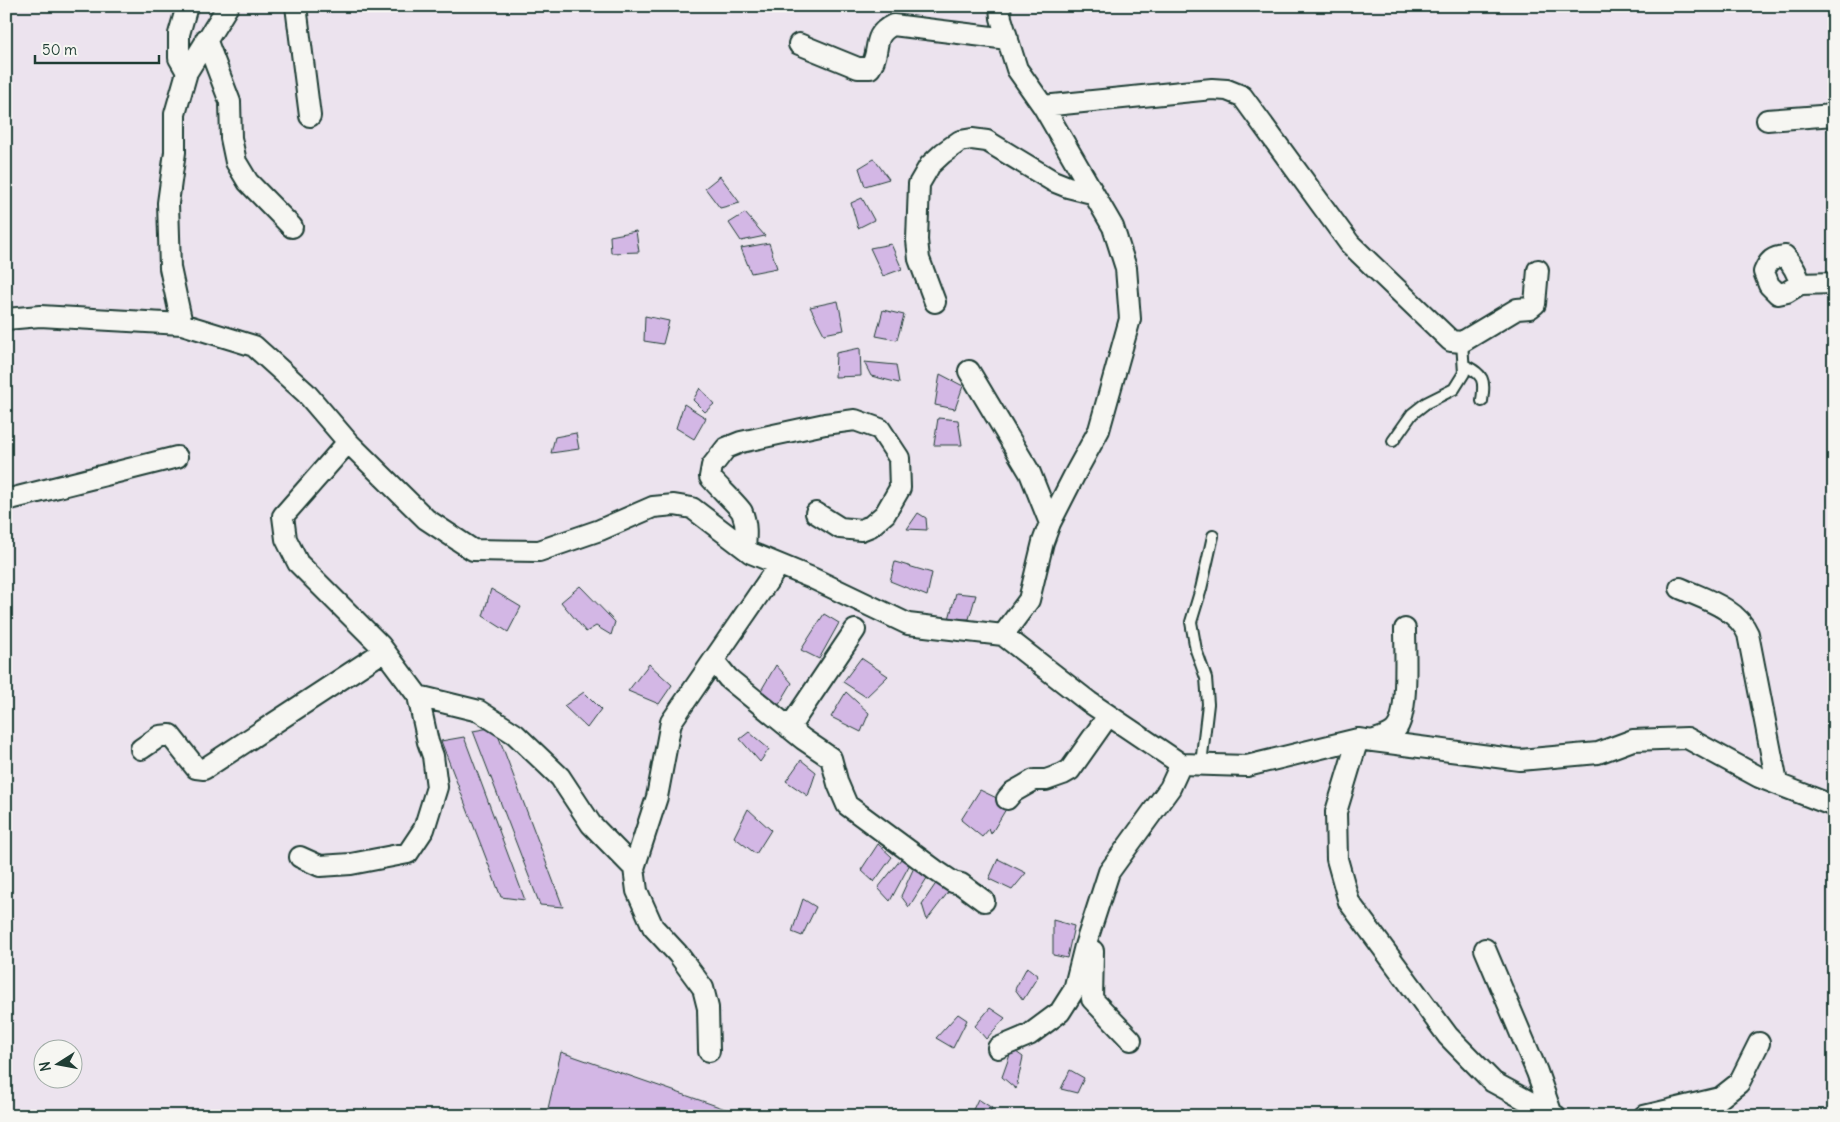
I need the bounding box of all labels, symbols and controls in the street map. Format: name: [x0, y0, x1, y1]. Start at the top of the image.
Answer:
scale bar: [35, 32, 159, 64]
text: 50 m: [42, 40, 77, 59]
north arrow: [32, 1040, 82, 1090]
text: N: [35, 1060, 55, 1073]

